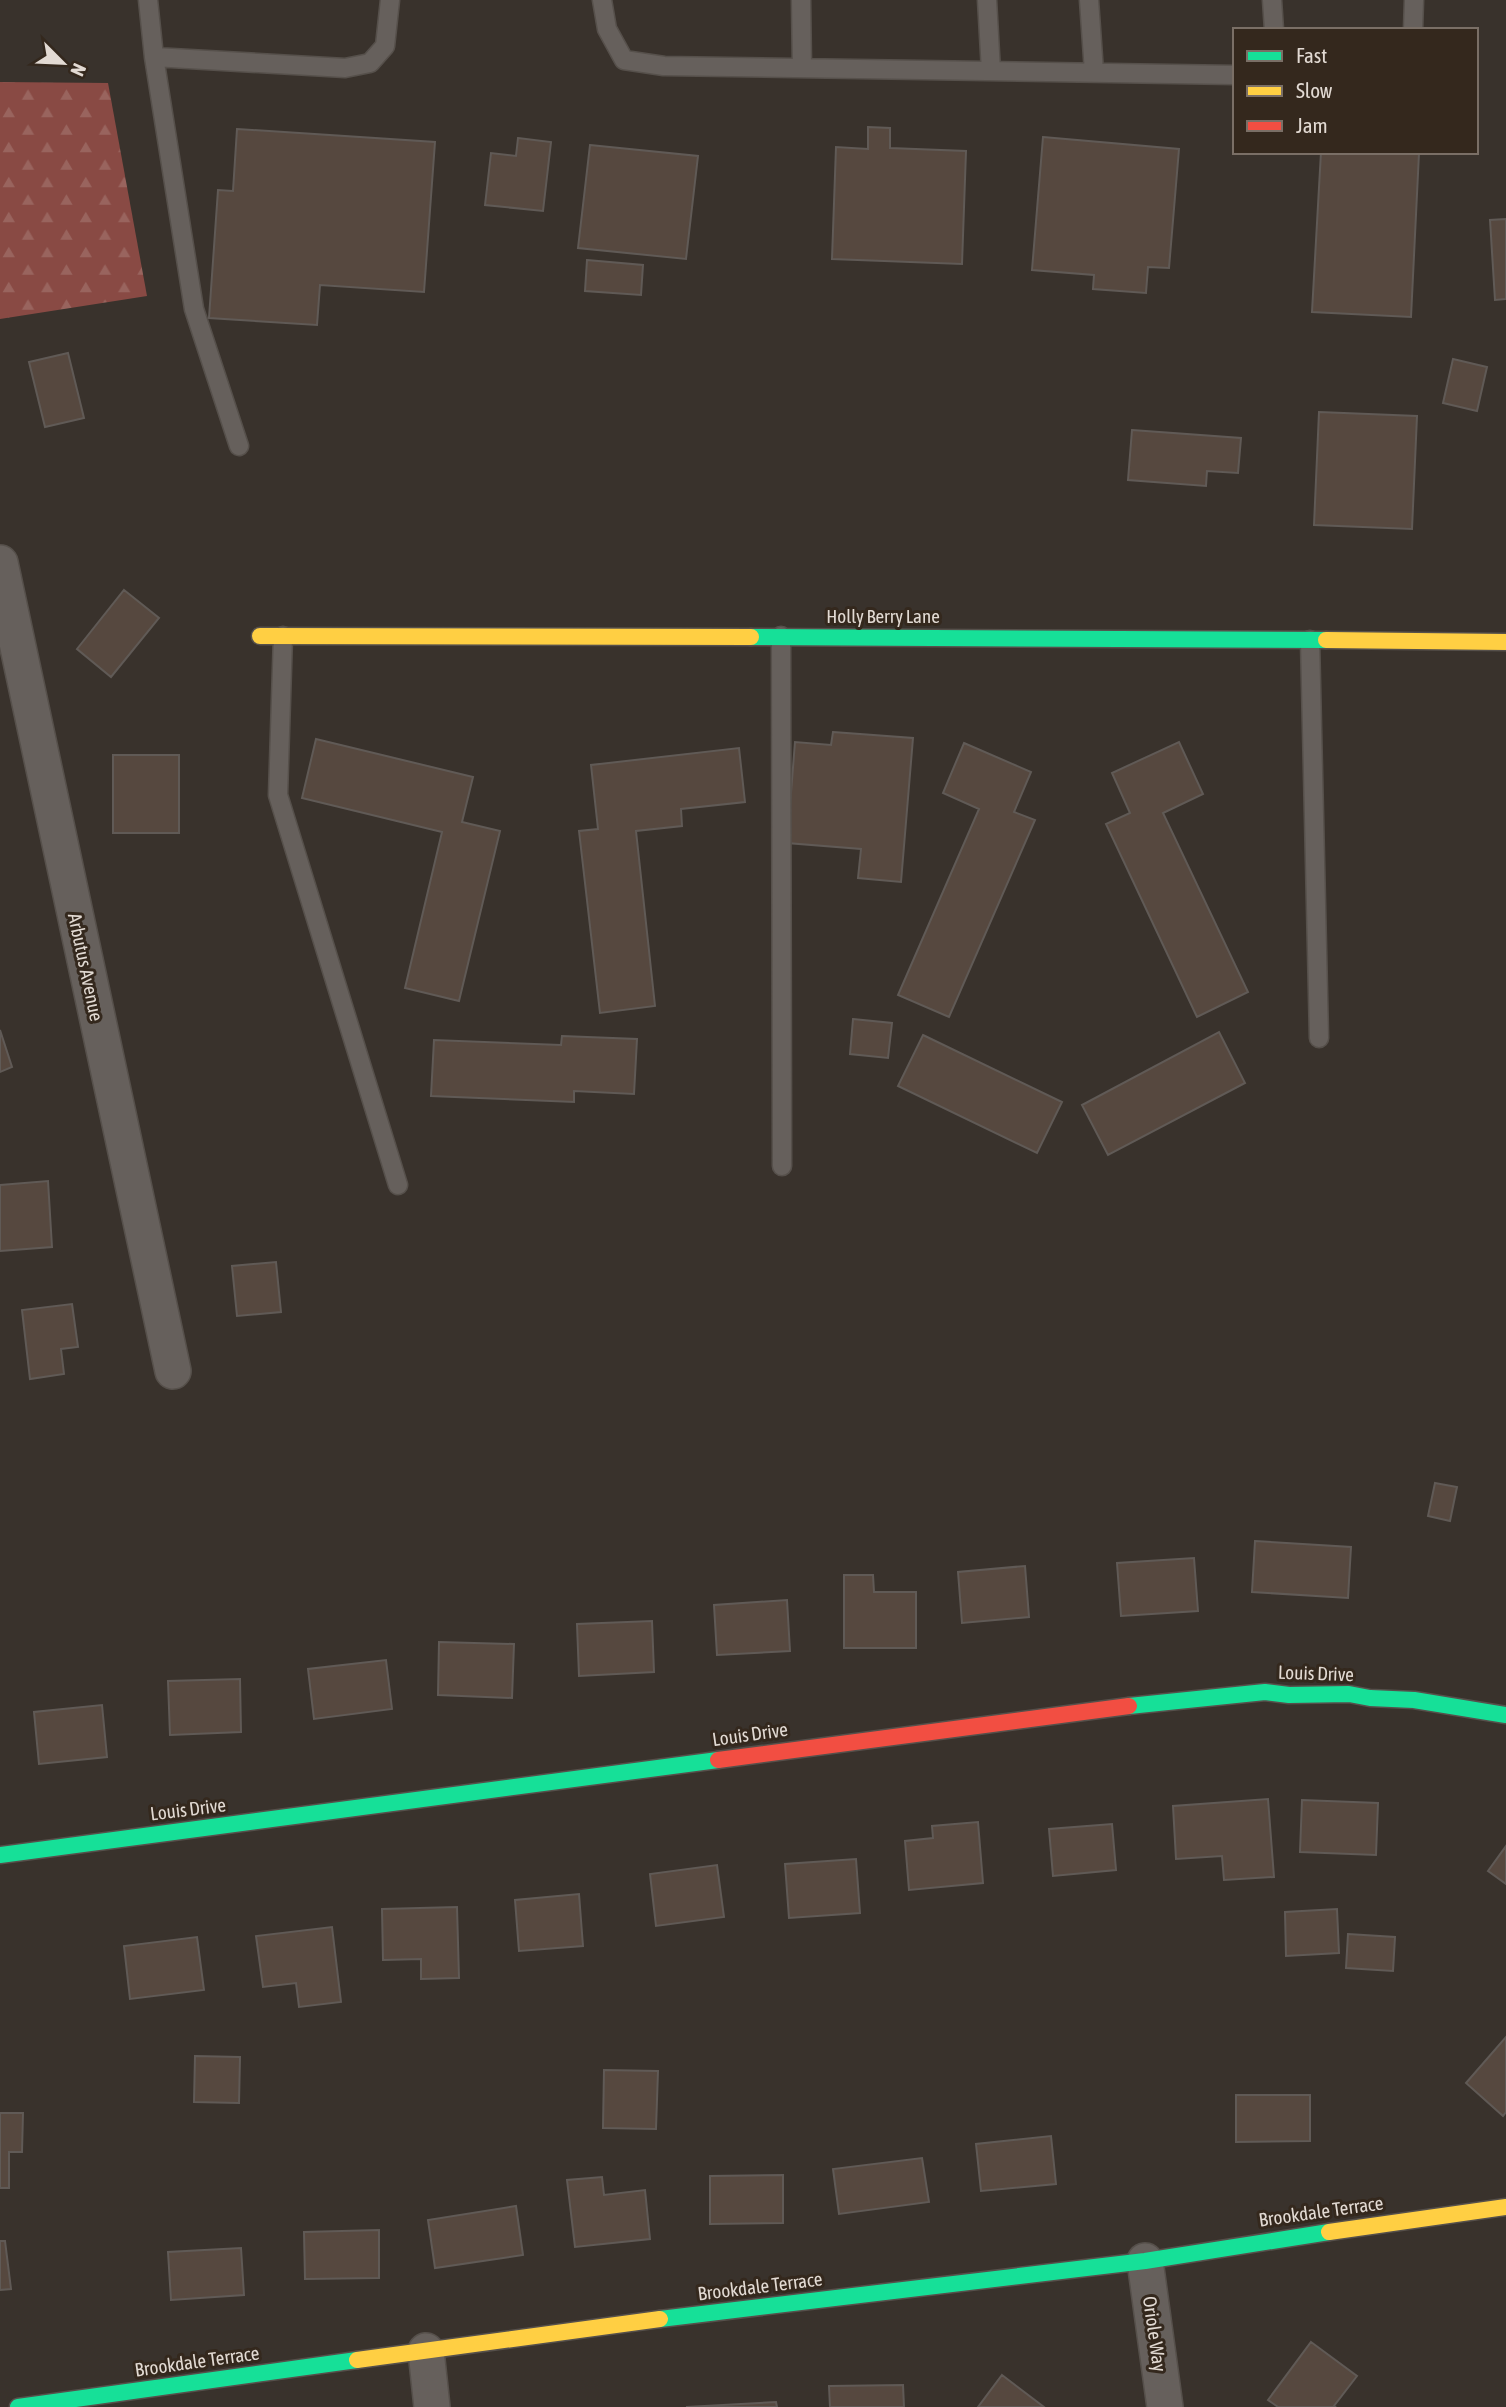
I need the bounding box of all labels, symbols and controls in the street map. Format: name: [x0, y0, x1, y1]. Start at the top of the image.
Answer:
north arrow: [28, 28, 98, 98]
legend: [1233, 28, 1478, 154]
text: Fast: [1296, 43, 1327, 67]
text: N: [66, 60, 91, 80]
text: Slow: [1296, 78, 1333, 102]
text: Jam: [1296, 113, 1328, 137]
street label: Holly Berry Lane: [826, 605, 940, 627]
street label: Arbutus Avenue: [64, 911, 108, 1023]
street label: Louis Drive: [1278, 1661, 1354, 1685]
street label: Louis Drive: [711, 1718, 789, 1750]
street label: Louis Drive: [149, 1793, 227, 1825]
street label: Brookdale Terrace: [1257, 2191, 1385, 2231]
street label: Brookdale Terrace: [696, 2267, 824, 2305]
street label: Oriole Way: [1139, 2295, 1171, 2373]
street label: Brookdale Terrace: [133, 2341, 261, 2381]

